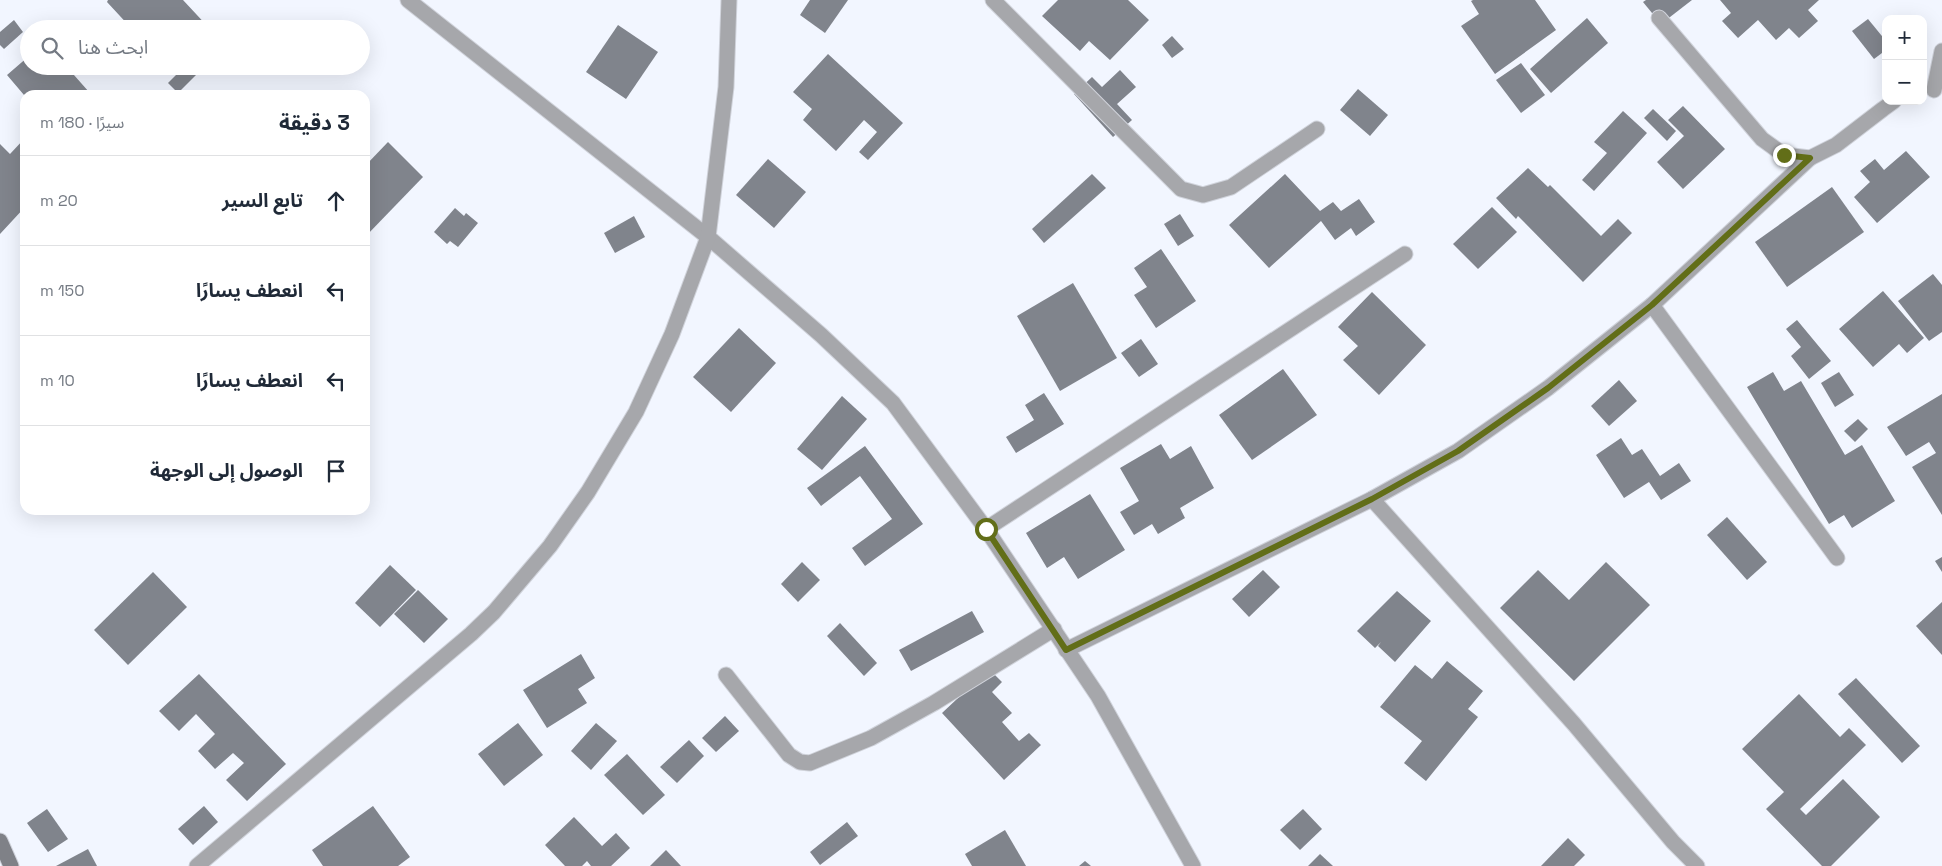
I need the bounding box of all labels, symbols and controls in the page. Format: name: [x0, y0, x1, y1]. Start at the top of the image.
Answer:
map controls: [1882, 15, 1927, 105]
button: +: [1882, 15, 1927, 60]
search box: [20, 20, 370, 75]
icon: search: [38, 34, 66, 62]
text: ابحث هنا: [78, 35, 148, 60]
button: −: [1882, 60, 1927, 105]
text: 3 دقيقة: [279, 109, 350, 136]
text: سيرًا · 180 m: [40, 112, 124, 133]
route end: [1773, 144, 1796, 167]
icon: ahead: [322, 187, 350, 215]
text: تابع السير: [222, 188, 303, 213]
text: 20 m: [40, 190, 78, 211]
icon: left: [322, 277, 350, 305]
text: انعطف يسارًا: [196, 278, 303, 303]
text: 150 m: [40, 280, 84, 301]
icon: left: [322, 367, 350, 395]
text: انعطف يسارًا: [196, 368, 303, 393]
text: 10 m: [40, 370, 75, 391]
icon: arrive: [322, 457, 350, 485]
text: الوصول إلى الوجهة: [150, 458, 303, 483]
route start: [975, 518, 998, 541]

